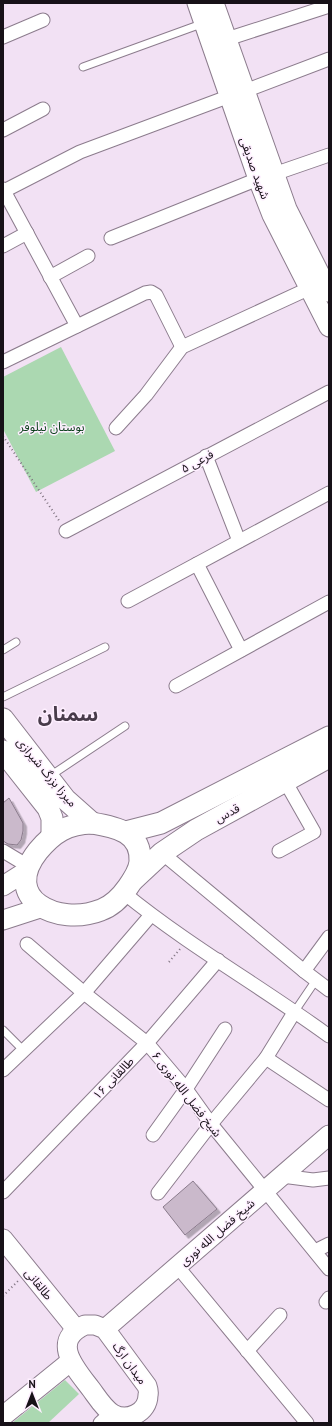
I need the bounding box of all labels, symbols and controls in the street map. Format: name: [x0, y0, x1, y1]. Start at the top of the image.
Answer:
street label: شهید صدیقی: [237, 135, 273, 201]
park label: بوستان نیلوفر: [19, 419, 84, 434]
street label: فرعی ۵: [178, 446, 216, 476]
district label: سمنان: [38, 701, 98, 727]
street label: میرزا بزرگ شیرازی: [14, 734, 80, 810]
street label: قدس: [212, 800, 242, 826]
street label: شیخ فضل الله نوری ۶: [147, 1048, 225, 1141]
street label: طالقانی ۱۶: [89, 1054, 137, 1102]
street label: شیخ فضل الله نوری: [176, 1195, 259, 1270]
street label: طالقانی: [22, 1265, 56, 1303]
street label: میدان ارگ: [110, 1339, 150, 1387]
north arrow: [12, 1374, 52, 1414]
text: N: [28, 1377, 36, 1391]

